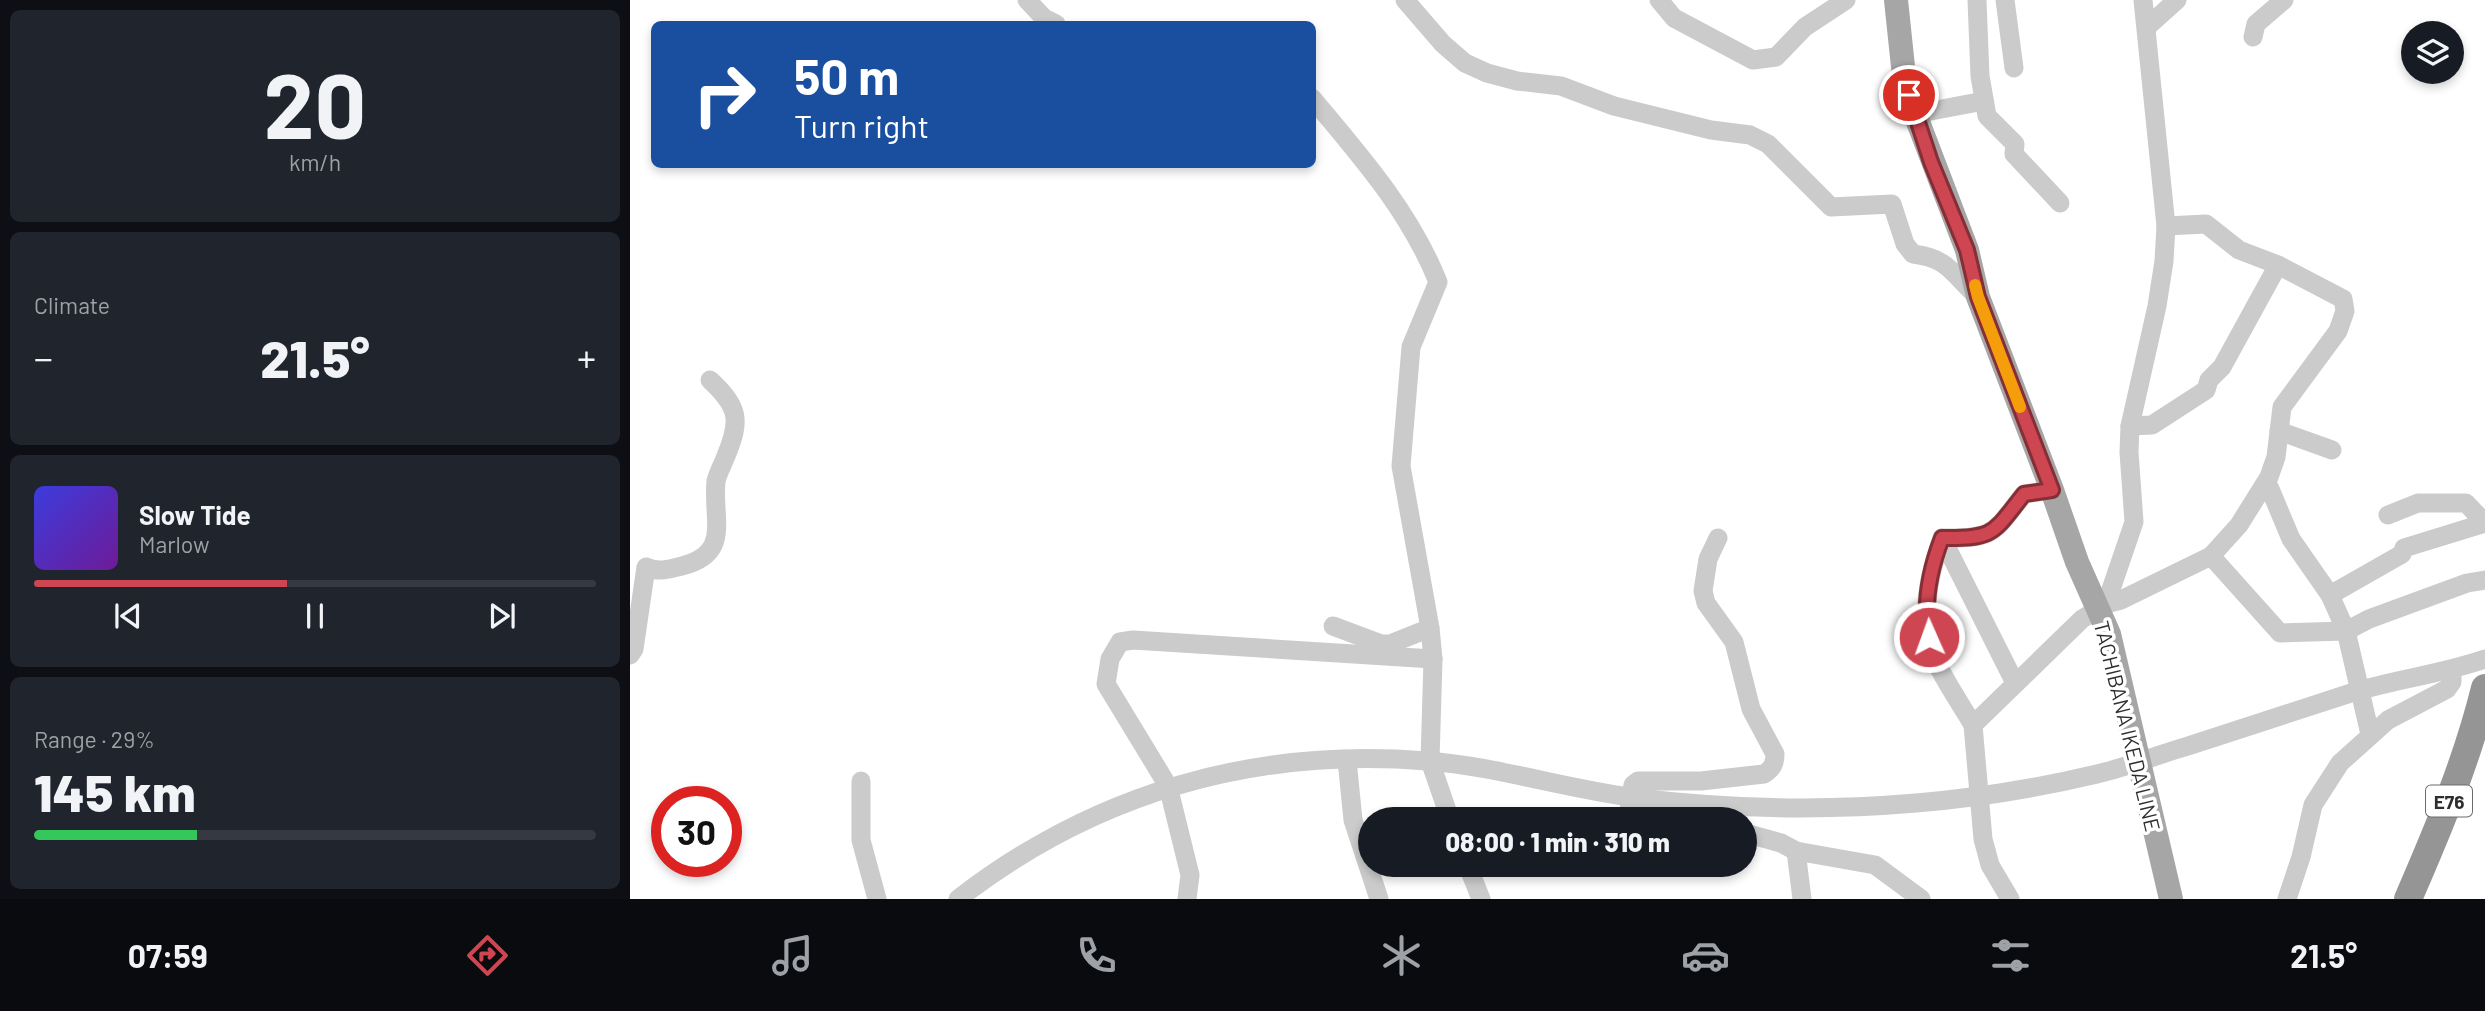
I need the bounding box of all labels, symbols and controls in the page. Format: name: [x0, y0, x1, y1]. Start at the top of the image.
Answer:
map controls: [2401, 21, 2464, 84]
button: layers: [2401, 21, 2464, 84]
text: 50 m: [794, 46, 899, 105]
text: 20: [264, 48, 366, 157]
icon: right: [679, 49, 770, 140]
pin: [1879, 65, 1939, 125]
icon: arrive: [1890, 76, 1928, 114]
text: Turn right: [794, 106, 929, 144]
text: km/h: [289, 148, 341, 176]
text: Climate: [34, 291, 110, 319]
text: 21.5°: [260, 326, 370, 388]
text: −: [34, 334, 53, 380]
text: +: [577, 334, 596, 380]
text: Slow Tide: [139, 499, 251, 530]
text: Marlow: [139, 530, 210, 558]
icon: previous: [109, 597, 147, 635]
icon: pause: [296, 597, 334, 635]
icon: next: [483, 597, 521, 635]
position arrow: [1892, 600, 1966, 674]
street label: TACHIBANA IKEDA LINE: [2090, 618, 2166, 834]
text: Range · 29%: [34, 725, 155, 753]
text: 145 km: [34, 760, 196, 822]
speed limit sign: 30: [651, 786, 742, 877]
road number: E76: [2426, 786, 2472, 816]
text: 08:00 · 1 min · 310 m: [1445, 826, 1670, 857]
icon: directions: [463, 931, 512, 980]
icon: music: [768, 931, 817, 980]
icon: phone: [1072, 931, 1121, 980]
icon: climate: [1377, 931, 1426, 980]
icon: car: [1681, 931, 1730, 980]
icon: filters: [1986, 931, 2035, 980]
text: 07:59: [128, 936, 208, 974]
text: 21.5°: [2290, 936, 2357, 974]

